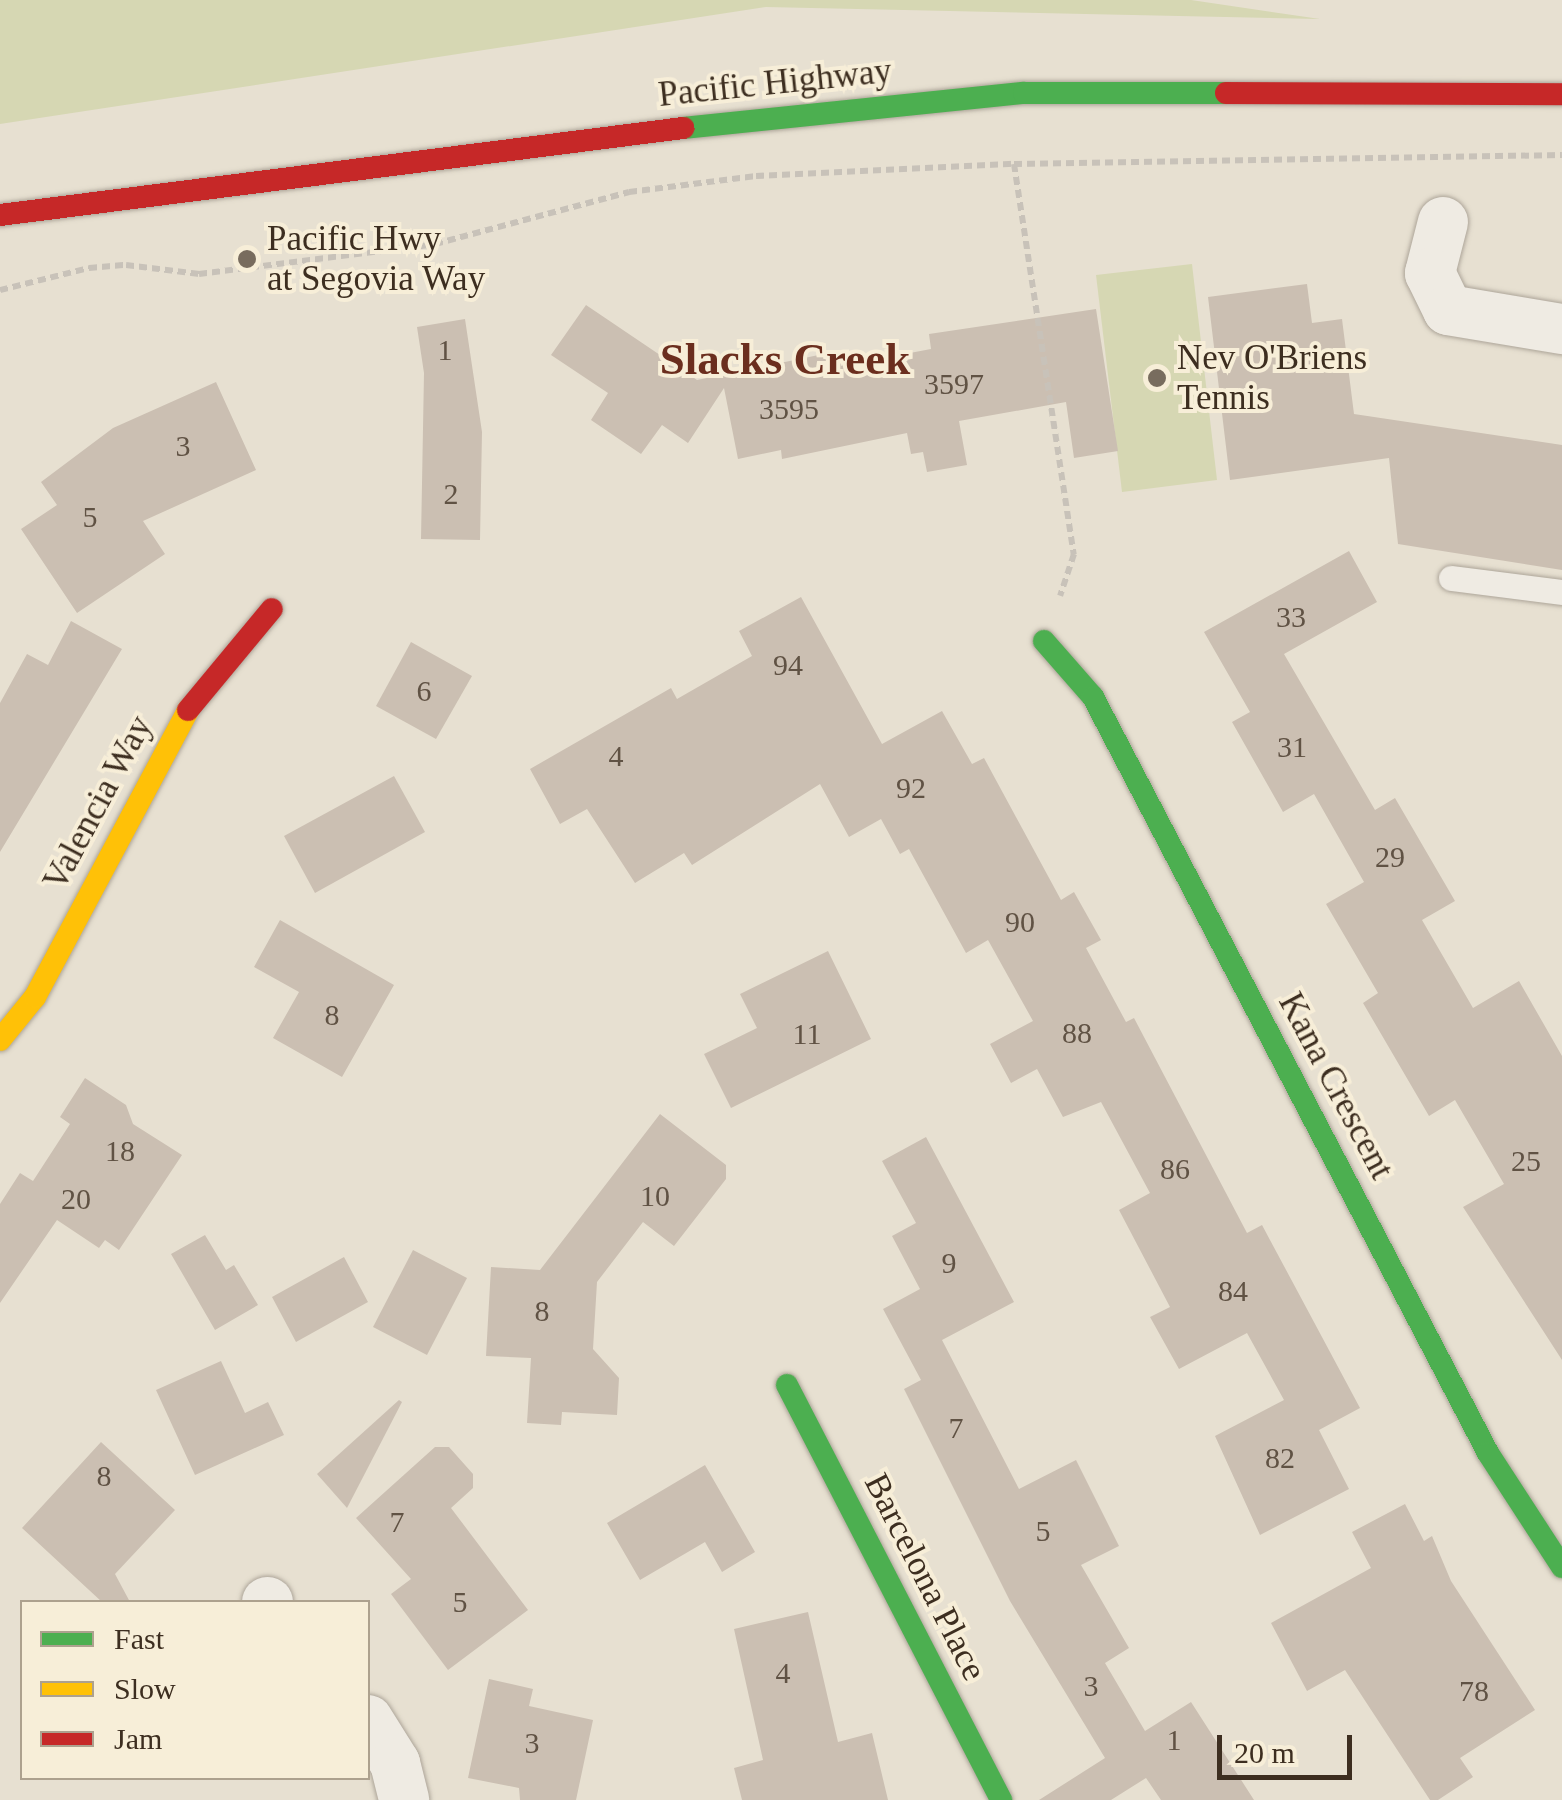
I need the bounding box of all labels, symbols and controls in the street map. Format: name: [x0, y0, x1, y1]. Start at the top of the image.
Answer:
street label: Pacific Highway: [656, 50, 894, 116]
place label: Pacific Hwy at Segovia Way: [267, 218, 486, 300]
marker: Pacific Hwy at Segovia Way: [236, 248, 258, 270]
house number: 1: [438, 332, 452, 368]
district label: Slacks Creek: [660, 333, 910, 387]
place label: Nev O'Briens Tennis: [1177, 337, 1367, 419]
house number: 3597: [924, 366, 984, 402]
marker: Nev O'Briens Tennis: [1146, 367, 1168, 389]
house number: 3595: [759, 391, 819, 427]
house number: 3: [176, 428, 190, 464]
house number: 2: [444, 476, 458, 512]
house number: 5: [82, 499, 98, 535]
house number: 33: [1276, 599, 1306, 635]
house number: 94: [773, 647, 803, 683]
house number: 6: [416, 673, 432, 709]
street label: Valencia Way: [34, 708, 162, 898]
house number: 31: [1277, 729, 1307, 765]
house number: 4: [608, 738, 624, 774]
house number: 92: [896, 770, 926, 806]
house number: 29: [1375, 839, 1405, 875]
house number: 90: [1005, 904, 1035, 940]
street label: Kana Crescent: [1269, 986, 1403, 1186]
house number: 8: [324, 997, 340, 1033]
house number: 88: [1062, 1015, 1092, 1051]
house number: 11: [793, 1016, 821, 1052]
house number: 18: [105, 1133, 135, 1169]
house number: 25: [1511, 1143, 1541, 1179]
house number: 86: [1160, 1151, 1190, 1187]
house number: 10: [640, 1178, 670, 1214]
house number: 20: [61, 1181, 91, 1217]
house number: 9: [942, 1245, 956, 1281]
house number: 84: [1218, 1273, 1248, 1309]
house number: 8: [534, 1293, 550, 1329]
house number: 7: [948, 1410, 964, 1446]
house number: 82: [1265, 1440, 1295, 1476]
house number: 8: [96, 1458, 112, 1494]
street label: Barcelona Place: [855, 1467, 995, 1687]
house number: 7: [390, 1504, 404, 1540]
house number: 5: [1036, 1513, 1050, 1549]
house number: 5: [452, 1584, 468, 1620]
legend: [20, 1600, 370, 1780]
text: Fast: [114, 1622, 164, 1655]
house number: 4: [776, 1655, 790, 1691]
house number: 3: [1084, 1668, 1098, 1704]
text: Slow: [114, 1672, 176, 1705]
house number: 78: [1459, 1673, 1489, 1709]
scale bar: [1222, 1715, 1357, 1777]
text: Jam: [114, 1722, 162, 1755]
house number: 1: [1166, 1722, 1182, 1758]
house number: 3: [524, 1725, 540, 1761]
text: 20 m: [1234, 1736, 1295, 1769]

